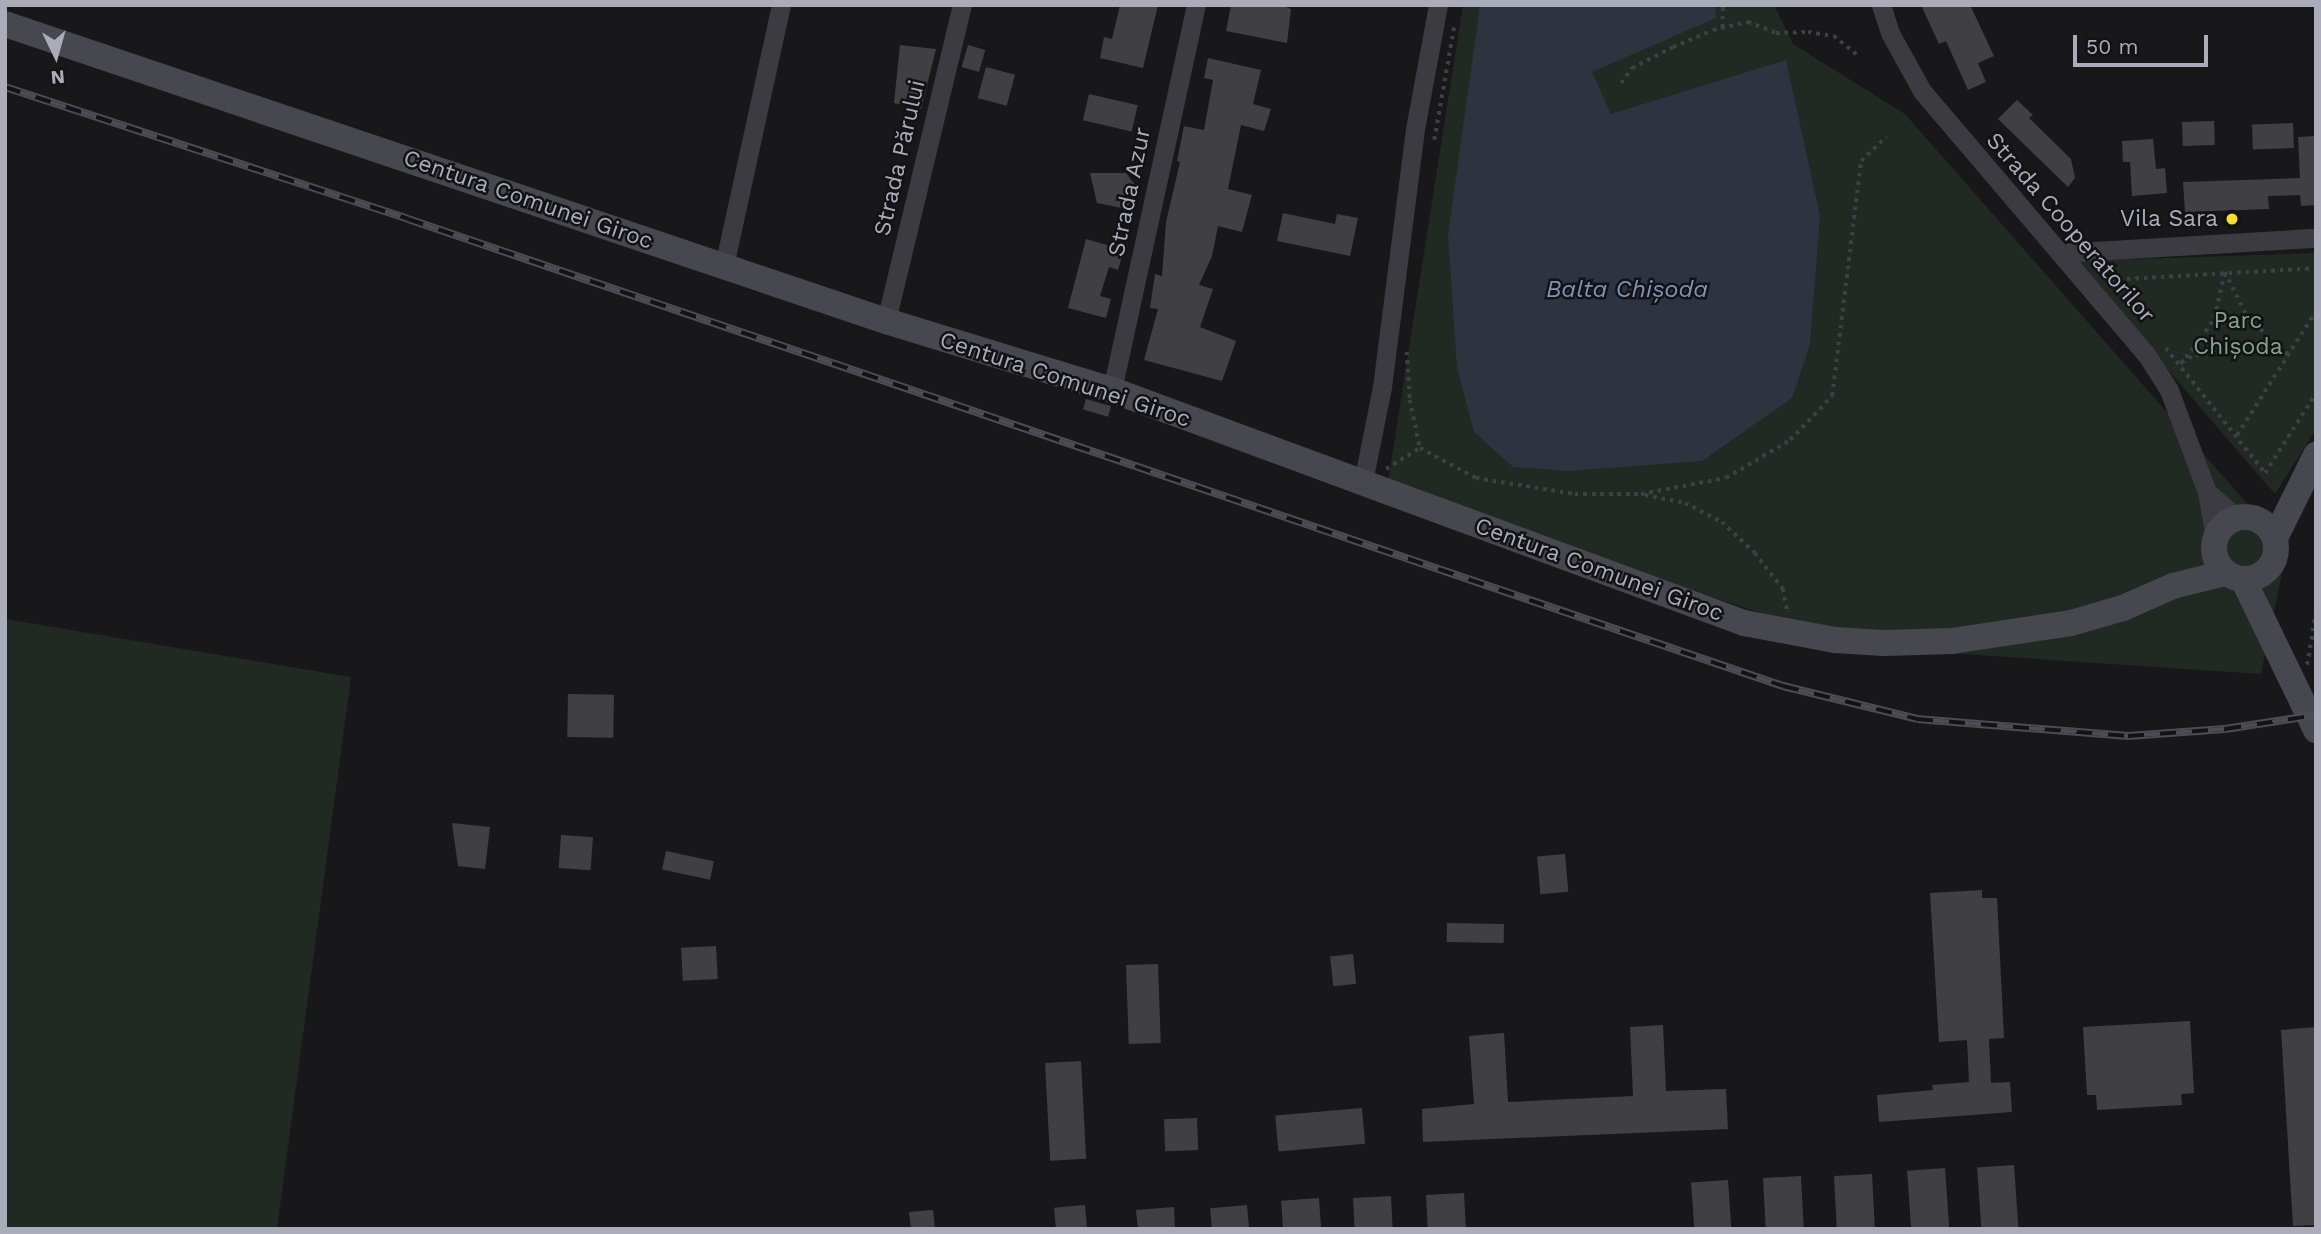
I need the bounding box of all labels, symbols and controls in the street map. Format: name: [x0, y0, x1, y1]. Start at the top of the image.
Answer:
north arrow: [21, 21, 91, 91]
scale bar: [2076, 21, 2211, 65]
text: 50 m: [2086, 34, 2138, 59]
text: N: [50, 65, 66, 89]
street label: Strada Părului: [869, 77, 931, 239]
street label: Strada Azur: [1103, 124, 1157, 260]
street label: Strada Cooperatorilor: [1980, 127, 2160, 329]
street label: Centura Comunei Giroc: [399, 144, 657, 256]
place label: Vila Sara: [2119, 205, 2218, 233]
marker: Vila Sara: [2224, 211, 2240, 227]
water label: Balta Chișoda: [1546, 276, 1708, 304]
park label: Parc Chișoda: [2193, 307, 2283, 361]
street label: Centura Comunei Giroc: [936, 326, 1194, 434]
street label: Centura Comunei Giroc: [1471, 512, 1727, 628]

